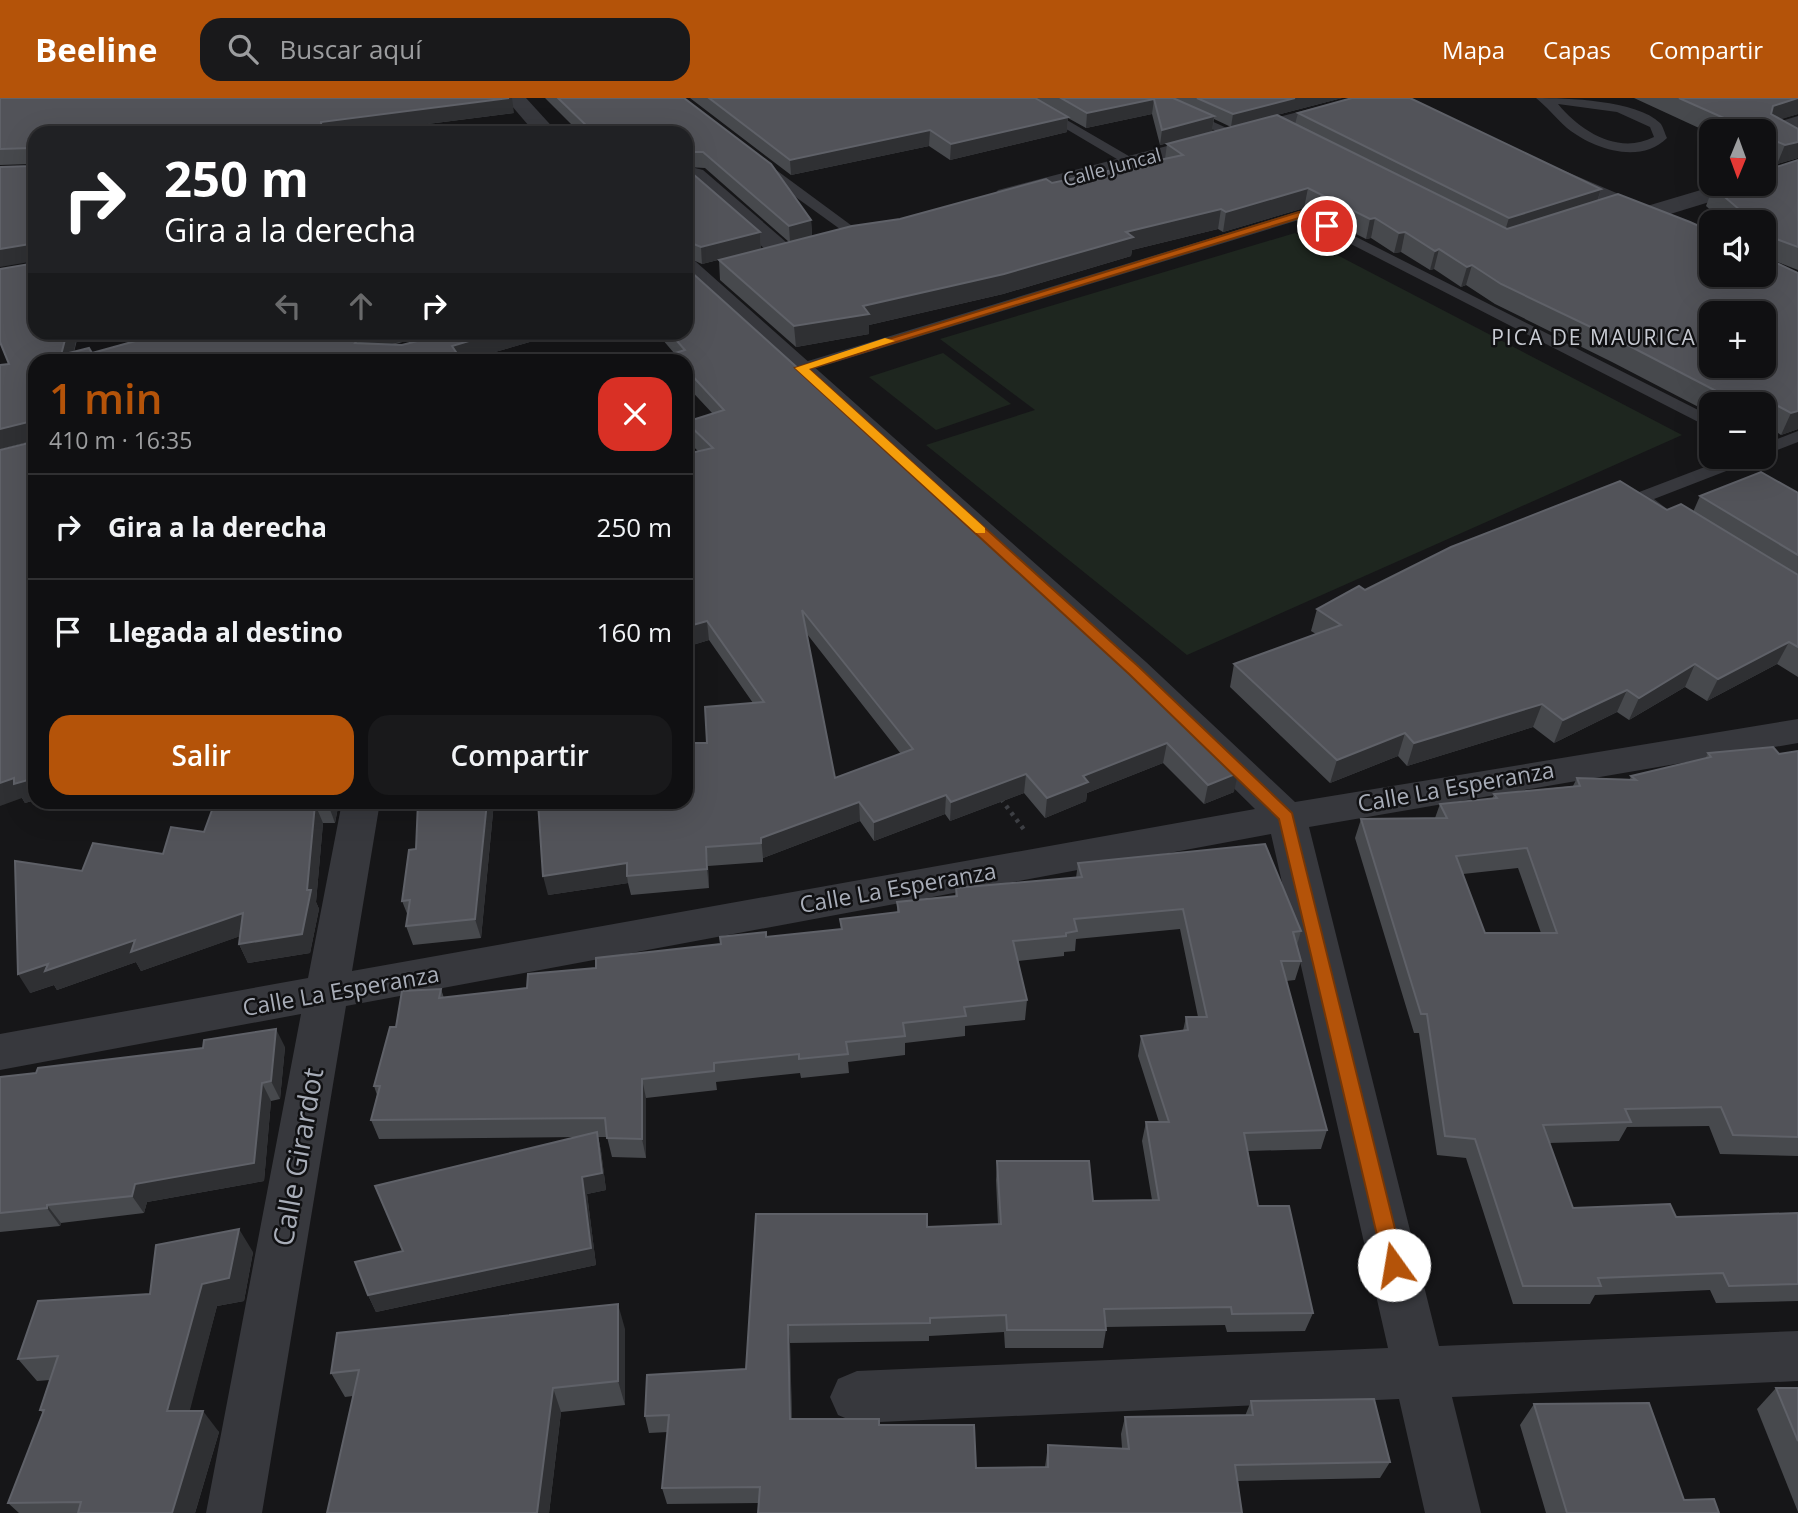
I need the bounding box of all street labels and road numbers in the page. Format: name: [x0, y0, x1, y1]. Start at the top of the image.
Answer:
street label: Calle Juncal: [1060, 141, 1164, 193]
street label: Calle La Esperanza: [1355, 753, 1557, 819]
street label: Calle La Esperanza: [797, 854, 999, 920]
street label: Calle La Esperanza: [240, 957, 442, 1023]
street label: Calle Girardot: [263, 1065, 331, 1249]

